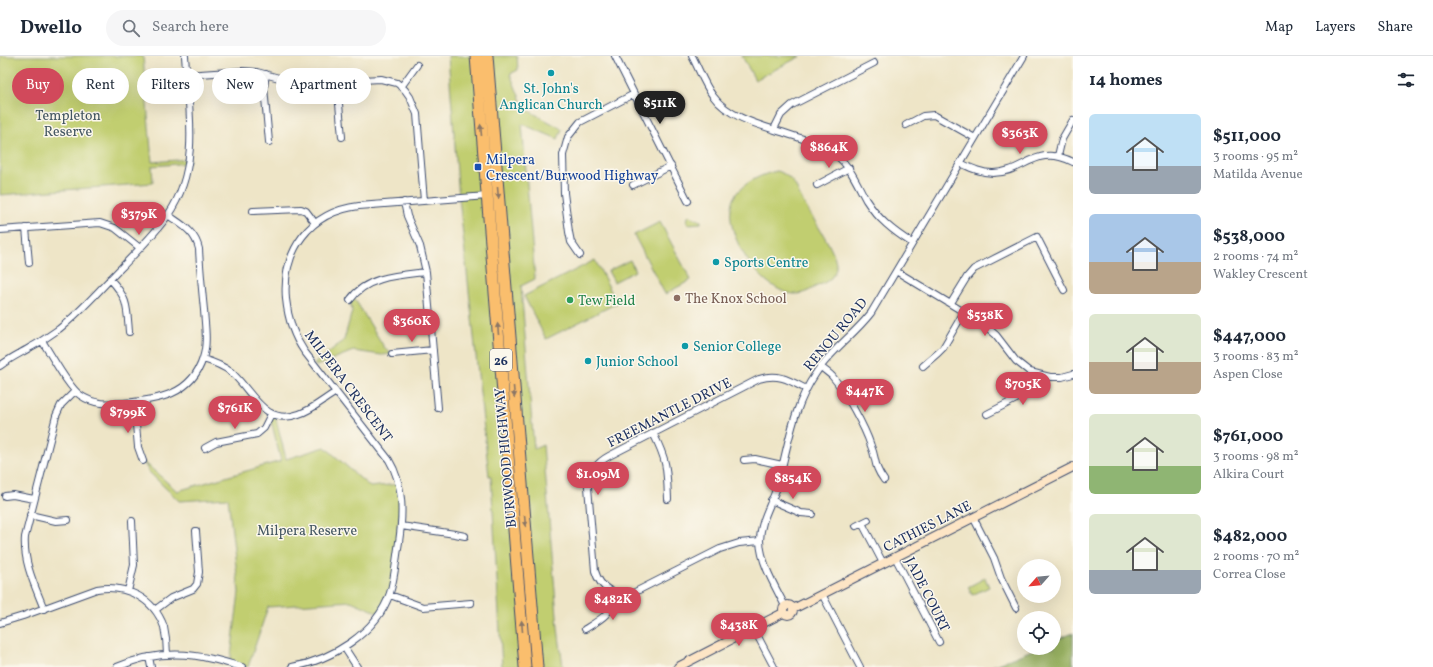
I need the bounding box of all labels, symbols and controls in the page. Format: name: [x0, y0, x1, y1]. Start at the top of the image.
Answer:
search box: [106, 10, 386, 46]
text: Dwello: [20, 15, 82, 41]
icon: search: [120, 17, 142, 39]
text: Search here: [152, 17, 229, 38]
text: Map: [1265, 18, 1293, 37]
text: Layers: [1315, 18, 1355, 37]
text: Share: [1377, 18, 1413, 37]
chip: Buy: [12, 68, 64, 104]
chip: Rent: [72, 68, 129, 104]
chip: Filters: [137, 68, 204, 104]
chip: New: [212, 68, 268, 104]
chip: Apartment: [276, 68, 371, 104]
marker: St. John's Anglican Church: [546, 68, 556, 78]
text: 14 homes: [1089, 69, 1163, 92]
icon: filters: [1395, 69, 1417, 91]
place label: St. John's Anglican Church: [499, 80, 603, 115]
pin: $511K: [632, 91, 688, 125]
text: $511K: [643, 95, 677, 113]
park label: Templeton Reserve: [35, 107, 101, 142]
pin: $363K: [992, 121, 1048, 155]
one-way arrow: [478, 124, 485, 136]
text: $363K: [1002, 125, 1038, 143]
text: $511,000: [1213, 125, 1281, 148]
icon: home: [1121, 130, 1169, 178]
pin: $864K: [801, 135, 857, 169]
text: $864K: [810, 139, 848, 157]
text: 3 rooms · 95 m²: [1213, 148, 1298, 166]
place label: Milpera Crescent/Burwood Highway: [486, 151, 659, 186]
marker: Milpera Crescent/Burwood Highway: [473, 162, 483, 172]
text: Matilda Avenue: [1213, 166, 1303, 184]
one-way arrow: [494, 187, 501, 199]
pin: $379K: [111, 202, 167, 236]
text: $379K: [121, 206, 157, 224]
text: $538,000: [1213, 225, 1285, 248]
icon: home: [1121, 230, 1169, 278]
text: 2 rooms · 74 m²: [1213, 248, 1298, 266]
place label: Sports Centre: [724, 254, 809, 273]
marker: Sports Centre: [711, 257, 721, 267]
text: Wakley Crescent: [1213, 266, 1308, 284]
place label: The Knox School: [685, 290, 787, 309]
place label: Tew Field: [578, 292, 635, 311]
marker: The Knox School: [672, 293, 682, 303]
street label: RENOU ROAD: [800, 294, 873, 376]
marker: Tew Field: [565, 295, 575, 305]
pin: $538K: [957, 303, 1013, 337]
text: $538K: [967, 307, 1003, 325]
pin: $360K: [384, 309, 440, 343]
text: $360K: [393, 313, 431, 331]
one-way arrow: [495, 323, 501, 335]
text: $447,000: [1213, 325, 1286, 348]
street label: MILPERA CRESCENT: [299, 327, 396, 447]
icon: home: [1121, 330, 1169, 378]
place label: Senior College: [693, 338, 782, 357]
marker: Senior College: [680, 341, 690, 351]
text: 3 rooms · 83 m²: [1213, 348, 1299, 366]
road number: 26: [490, 349, 512, 371]
place label: Junior School: [596, 353, 678, 372]
marker: Junior School: [583, 356, 593, 366]
text: Aspen Close: [1213, 366, 1283, 384]
pin: $705K: [995, 372, 1051, 406]
street label: FREEMANTLE DRIVE: [604, 374, 735, 453]
text: $705K: [1005, 376, 1041, 394]
pin: $447K: [837, 379, 893, 413]
text: $447K: [846, 383, 884, 401]
one-way arrow: [511, 386, 518, 398]
street label: BURWOOD HIGHWAY: [491, 387, 522, 529]
pin: $761K: [207, 396, 263, 430]
pin: $799K: [100, 400, 156, 434]
text: $761K: [217, 400, 253, 418]
text: $799K: [109, 404, 147, 422]
text: $761,000: [1213, 425, 1283, 448]
icon: home: [1121, 430, 1169, 478]
text: 3 rooms · 98 m²: [1213, 448, 1299, 466]
pin: $1.09M: [565, 462, 631, 496]
text: $1.09M: [576, 466, 620, 484]
pin: $854K: [765, 466, 821, 500]
text: Alkira Court: [1213, 466, 1284, 484]
text: $854K: [774, 470, 812, 488]
street label: CATHIES LANE: [880, 497, 975, 558]
one-way arrow: [522, 515, 528, 527]
park label: Milpera Reserve: [257, 522, 357, 541]
text: $482,000: [1213, 525, 1287, 548]
icon: home: [1121, 530, 1169, 578]
text: 2 rooms · 70 m²: [1213, 548, 1299, 566]
street label: JADE COURT: [900, 554, 954, 635]
north arrow: [1017, 559, 1061, 603]
map controls: [1017, 559, 1061, 655]
text: Correa Close: [1213, 566, 1286, 584]
pin: $482K: [585, 587, 641, 621]
text: $482K: [594, 591, 632, 609]
button: locate: [1017, 611, 1061, 655]
pin: $438K: [711, 613, 767, 647]
text: $438K: [720, 617, 758, 635]
one-way arrow: [519, 620, 526, 632]

